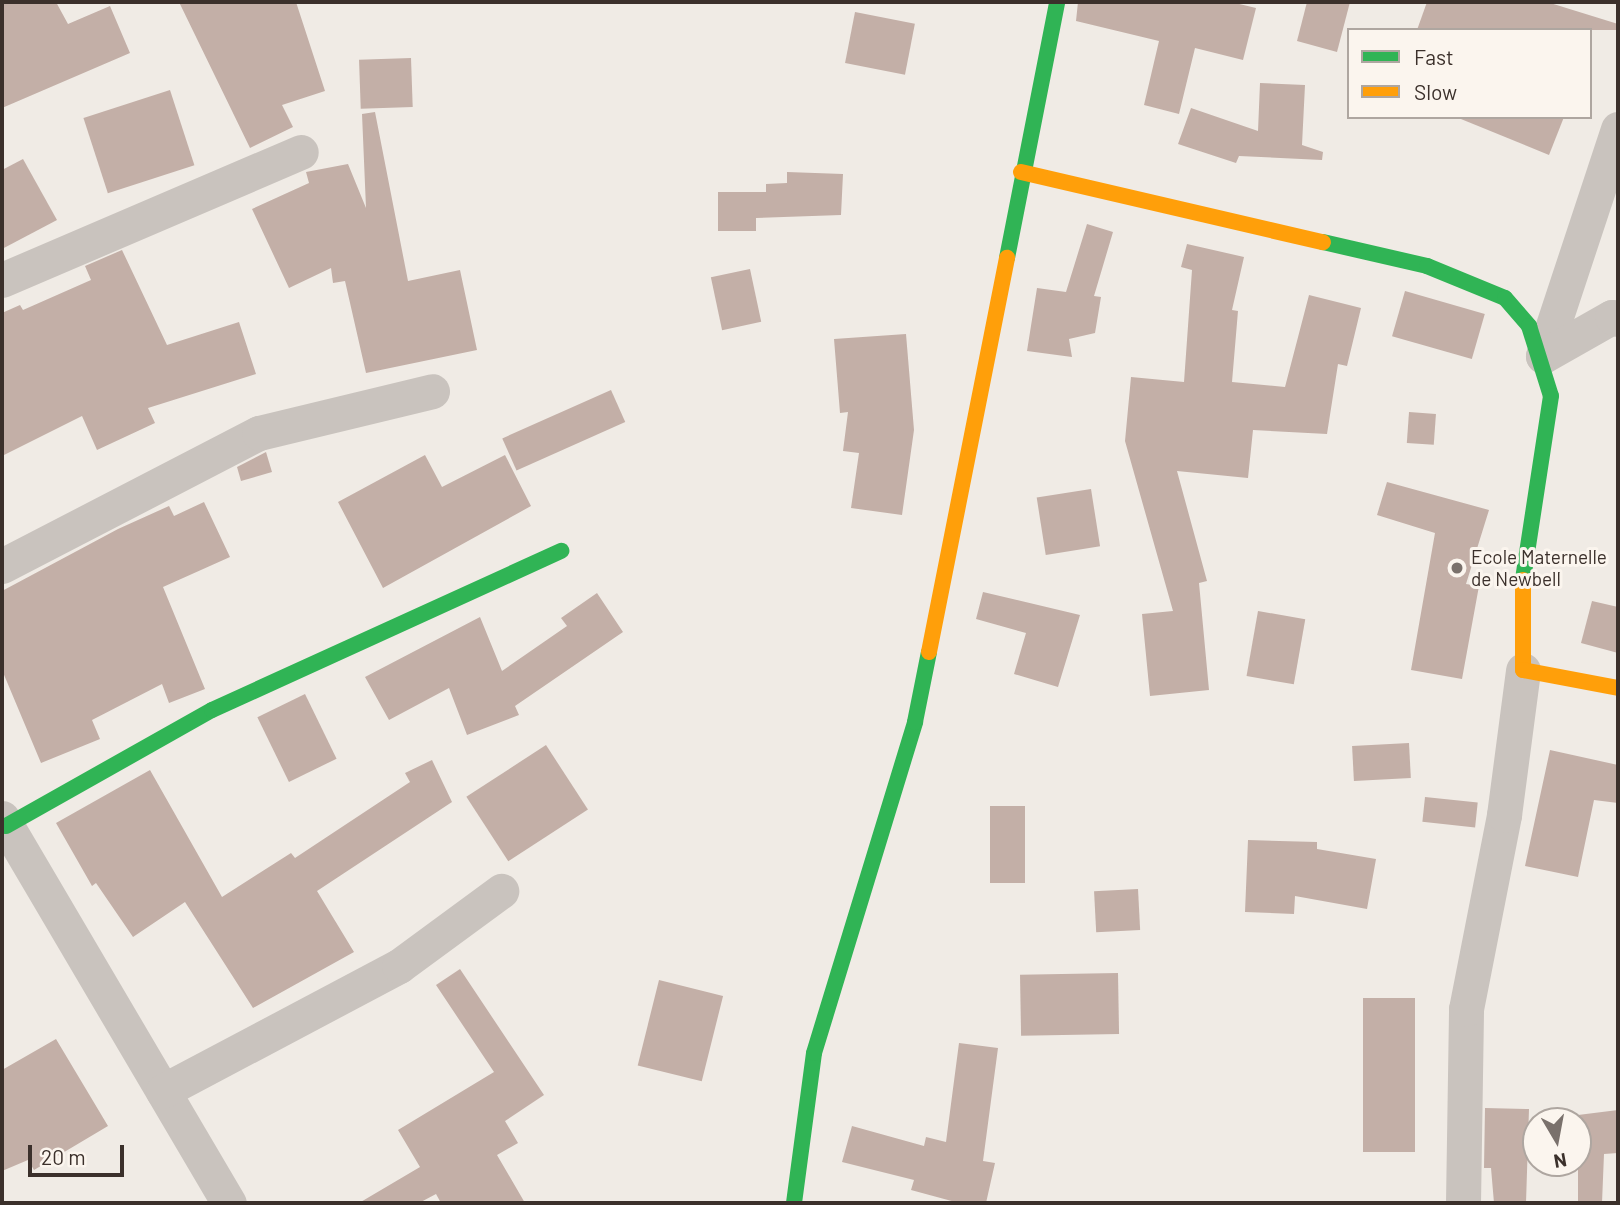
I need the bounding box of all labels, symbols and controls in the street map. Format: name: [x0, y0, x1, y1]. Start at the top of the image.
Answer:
legend: [1347, 28, 1592, 119]
text: Fast: [1414, 44, 1454, 69]
text: Slow: [1414, 79, 1457, 104]
place label: Ecole Maternelle de Newbell: [1471, 546, 1607, 590]
marker: Ecole Maternelle de Newbell: [1449, 560, 1465, 576]
north arrow: [1522, 1107, 1592, 1177]
scale bar: [32, 1132, 128, 1176]
text: 20 m: [41, 1144, 86, 1169]
text: N: [1552, 1149, 1569, 1174]

